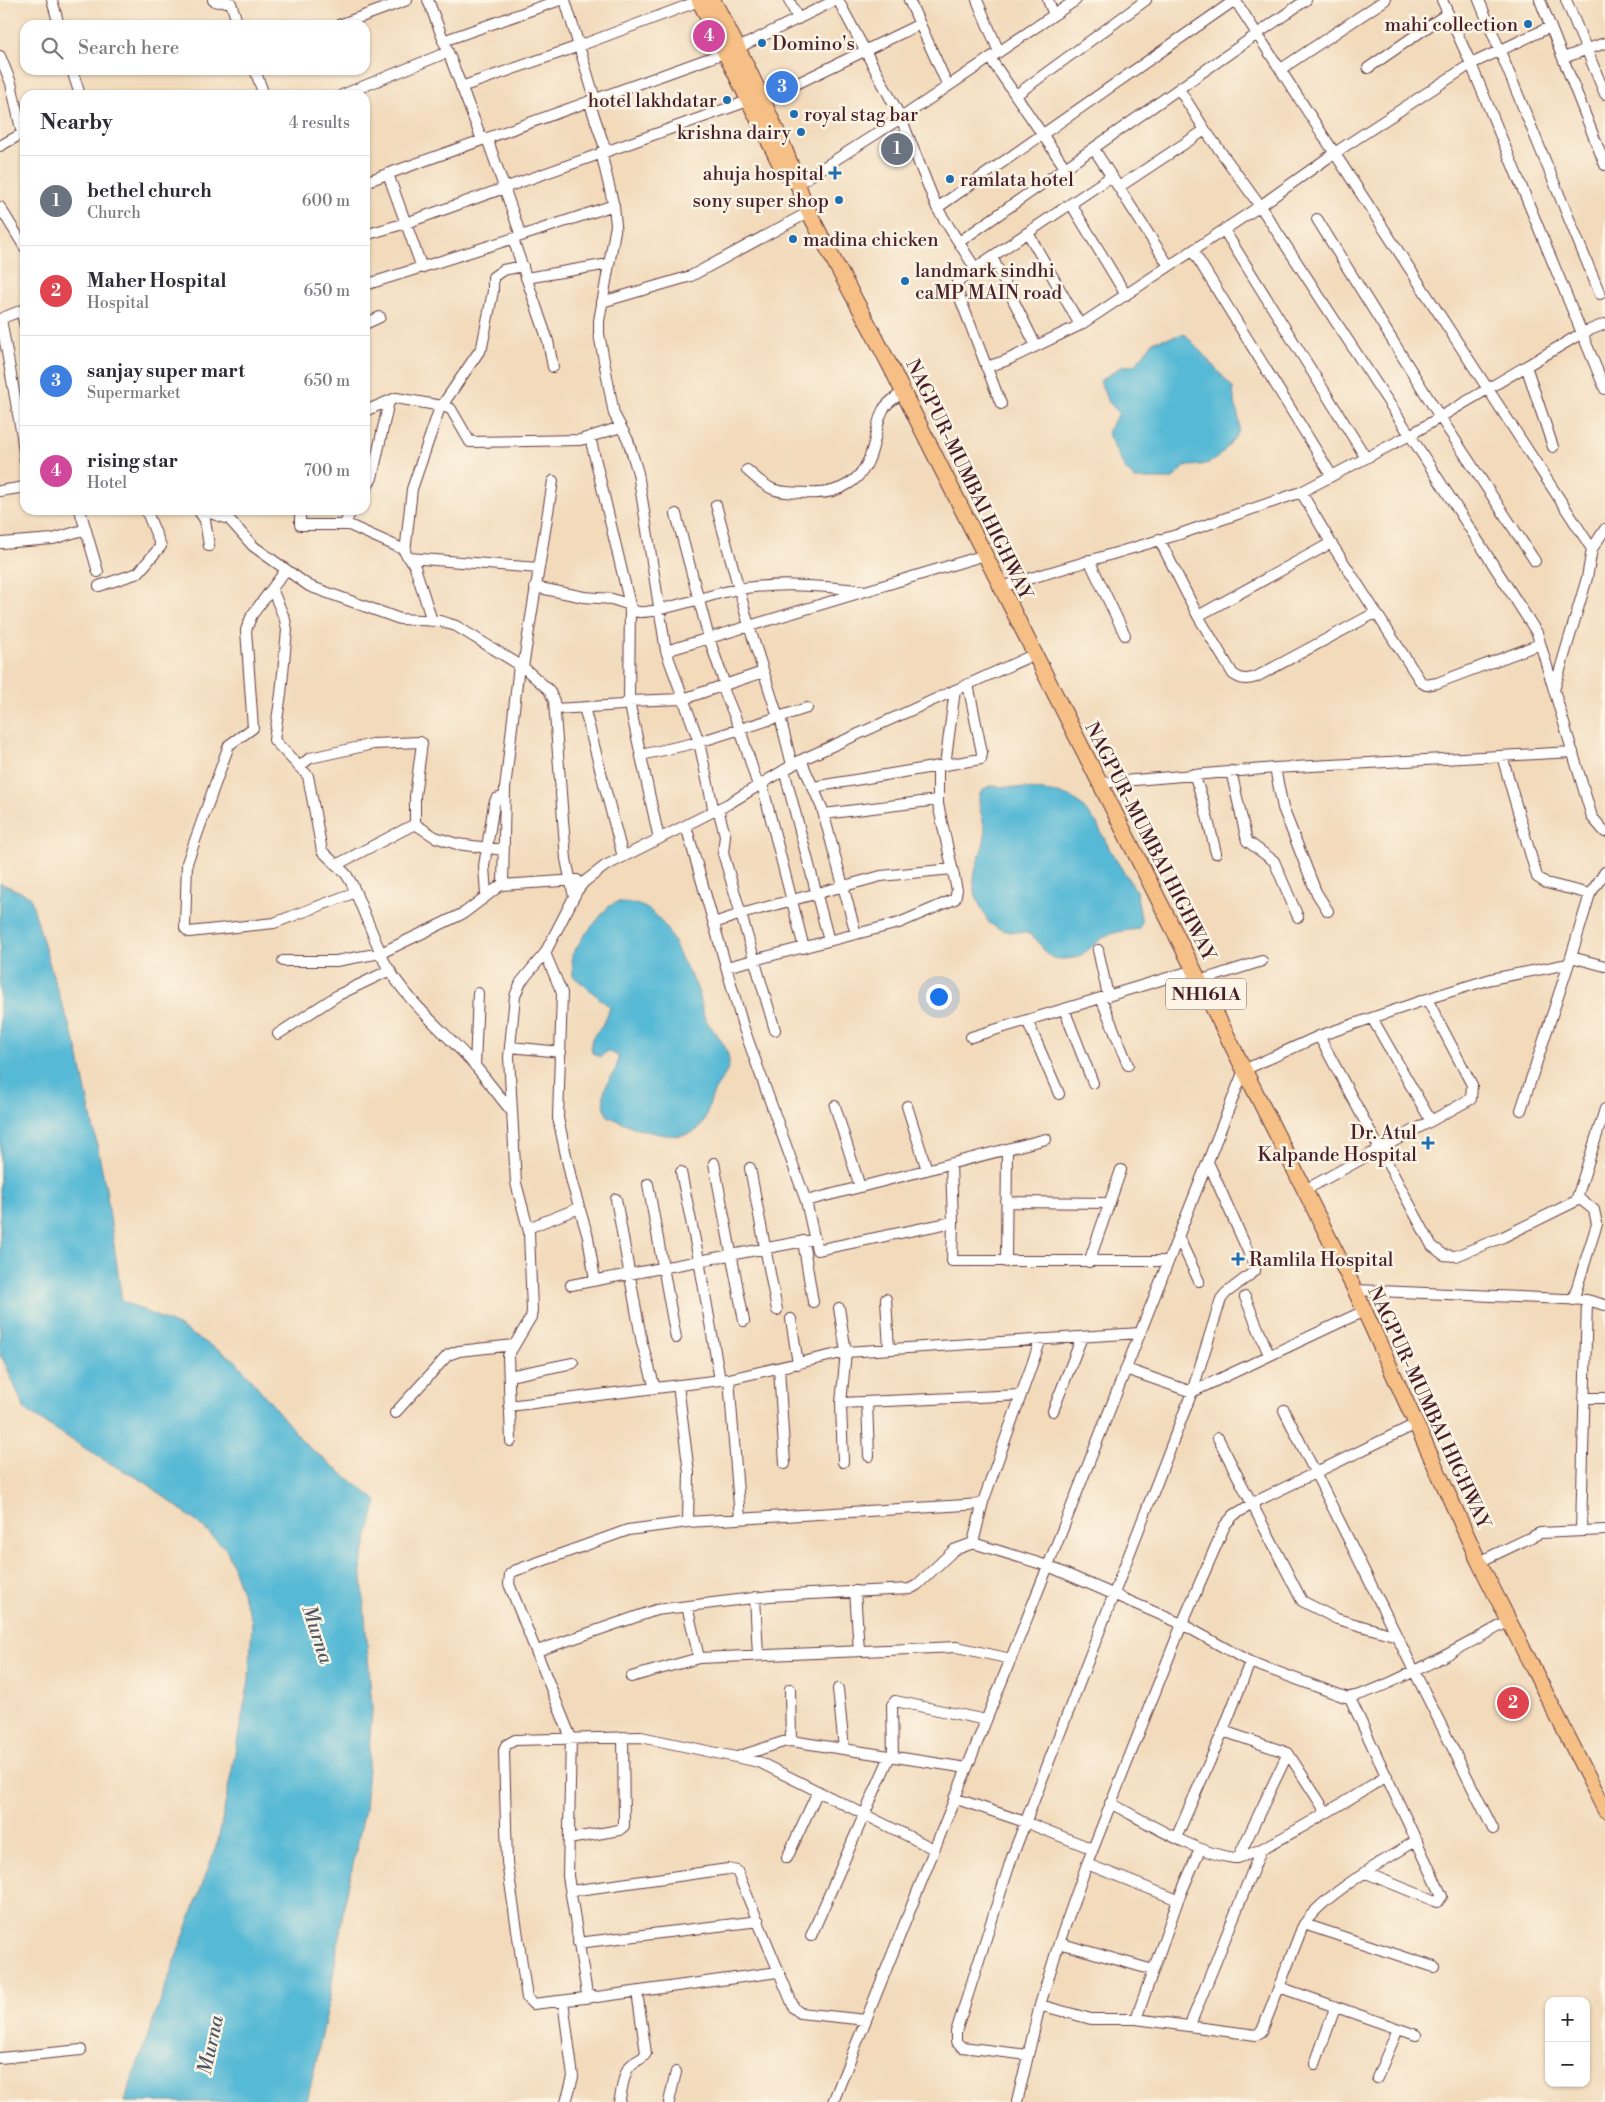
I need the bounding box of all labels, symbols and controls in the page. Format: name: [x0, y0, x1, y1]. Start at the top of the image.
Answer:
place label: mahi collection: [1385, 13, 1518, 37]
pin: 4: [693, 17, 725, 55]
marker: mahi collection: [1522, 18, 1534, 30]
search box: [20, 20, 370, 75]
place label: Domino's: [772, 32, 855, 56]
icon: search: [38, 34, 66, 62]
text: Search here: [78, 36, 179, 60]
marker: Domino's: [756, 37, 768, 49]
pin: 3: [766, 68, 798, 106]
place label: hotel lakhdatar: [588, 89, 717, 113]
marker: hotel lakhdatar: [721, 94, 733, 106]
place label: royal stag bar: [804, 103, 918, 127]
marker: royal stag bar: [788, 108, 800, 120]
text: Nearby: [40, 110, 113, 136]
text: 4 results: [289, 113, 350, 133]
place label: krishna dairy: [677, 121, 792, 145]
marker: krishna dairy: [795, 126, 807, 138]
pin: 1: [881, 130, 913, 168]
place label: ahuja hospital: [703, 162, 824, 186]
marker: ahuja hospital: [828, 166, 842, 180]
place label: ramlata hotel: [960, 168, 1074, 192]
marker: ramlata hotel: [944, 173, 956, 185]
text: bethel church: [87, 179, 212, 203]
place label: sony super shop: [693, 189, 829, 213]
text: 1: [52, 191, 60, 211]
text: 600 m: [302, 191, 350, 211]
marker: sony super shop: [833, 194, 845, 206]
text: Church: [87, 203, 141, 223]
place label: madina chicken: [803, 228, 939, 252]
marker: madina chicken: [787, 233, 799, 245]
place label: landmark sindhi caMP MAIN road: [915, 259, 1062, 305]
text: Maher Hospital: [87, 269, 226, 293]
marker: landmark sindhi caMP MAIN road: [899, 275, 911, 287]
text: 2: [51, 281, 61, 301]
text: 650 m: [304, 281, 350, 301]
text: Hospital: [87, 293, 149, 313]
street label: NAGPUR-MUMBAI HIGHWAY: [900, 355, 1039, 605]
text: sanjay super mart: [87, 359, 245, 383]
text: 3: [51, 371, 61, 391]
text: 650 m: [304, 371, 350, 391]
text: Supermarket: [87, 383, 181, 403]
text: rising star: [87, 449, 178, 473]
text: 4: [51, 461, 61, 481]
text: 700 m: [304, 461, 350, 481]
text: Hotel: [87, 473, 127, 493]
street label: NAGPUR-MUMBAI HIGHWAY: [1079, 718, 1222, 966]
road number: NH161A: [1166, 979, 1246, 1010]
your location: [926, 984, 952, 1010]
place label: Dr. Atul Kalpande Hospital: [1257, 1121, 1417, 1167]
marker: Dr. Atul Kalpande Hospital: [1421, 1136, 1435, 1150]
place label: Ramlila Hospital: [1249, 1248, 1394, 1272]
marker: Ramlila Hospital: [1231, 1252, 1245, 1266]
street label: NAGPUR-MUMBAI HIGHWAY: [1362, 1282, 1497, 1534]
water label: Murna: [295, 1602, 338, 1668]
pin: 2: [1497, 1684, 1529, 1722]
map controls: [1545, 1997, 1590, 2087]
button: +: [1545, 1997, 1590, 2042]
water label: Murna: [193, 2012, 230, 2077]
button: −: [1545, 2042, 1590, 2087]

